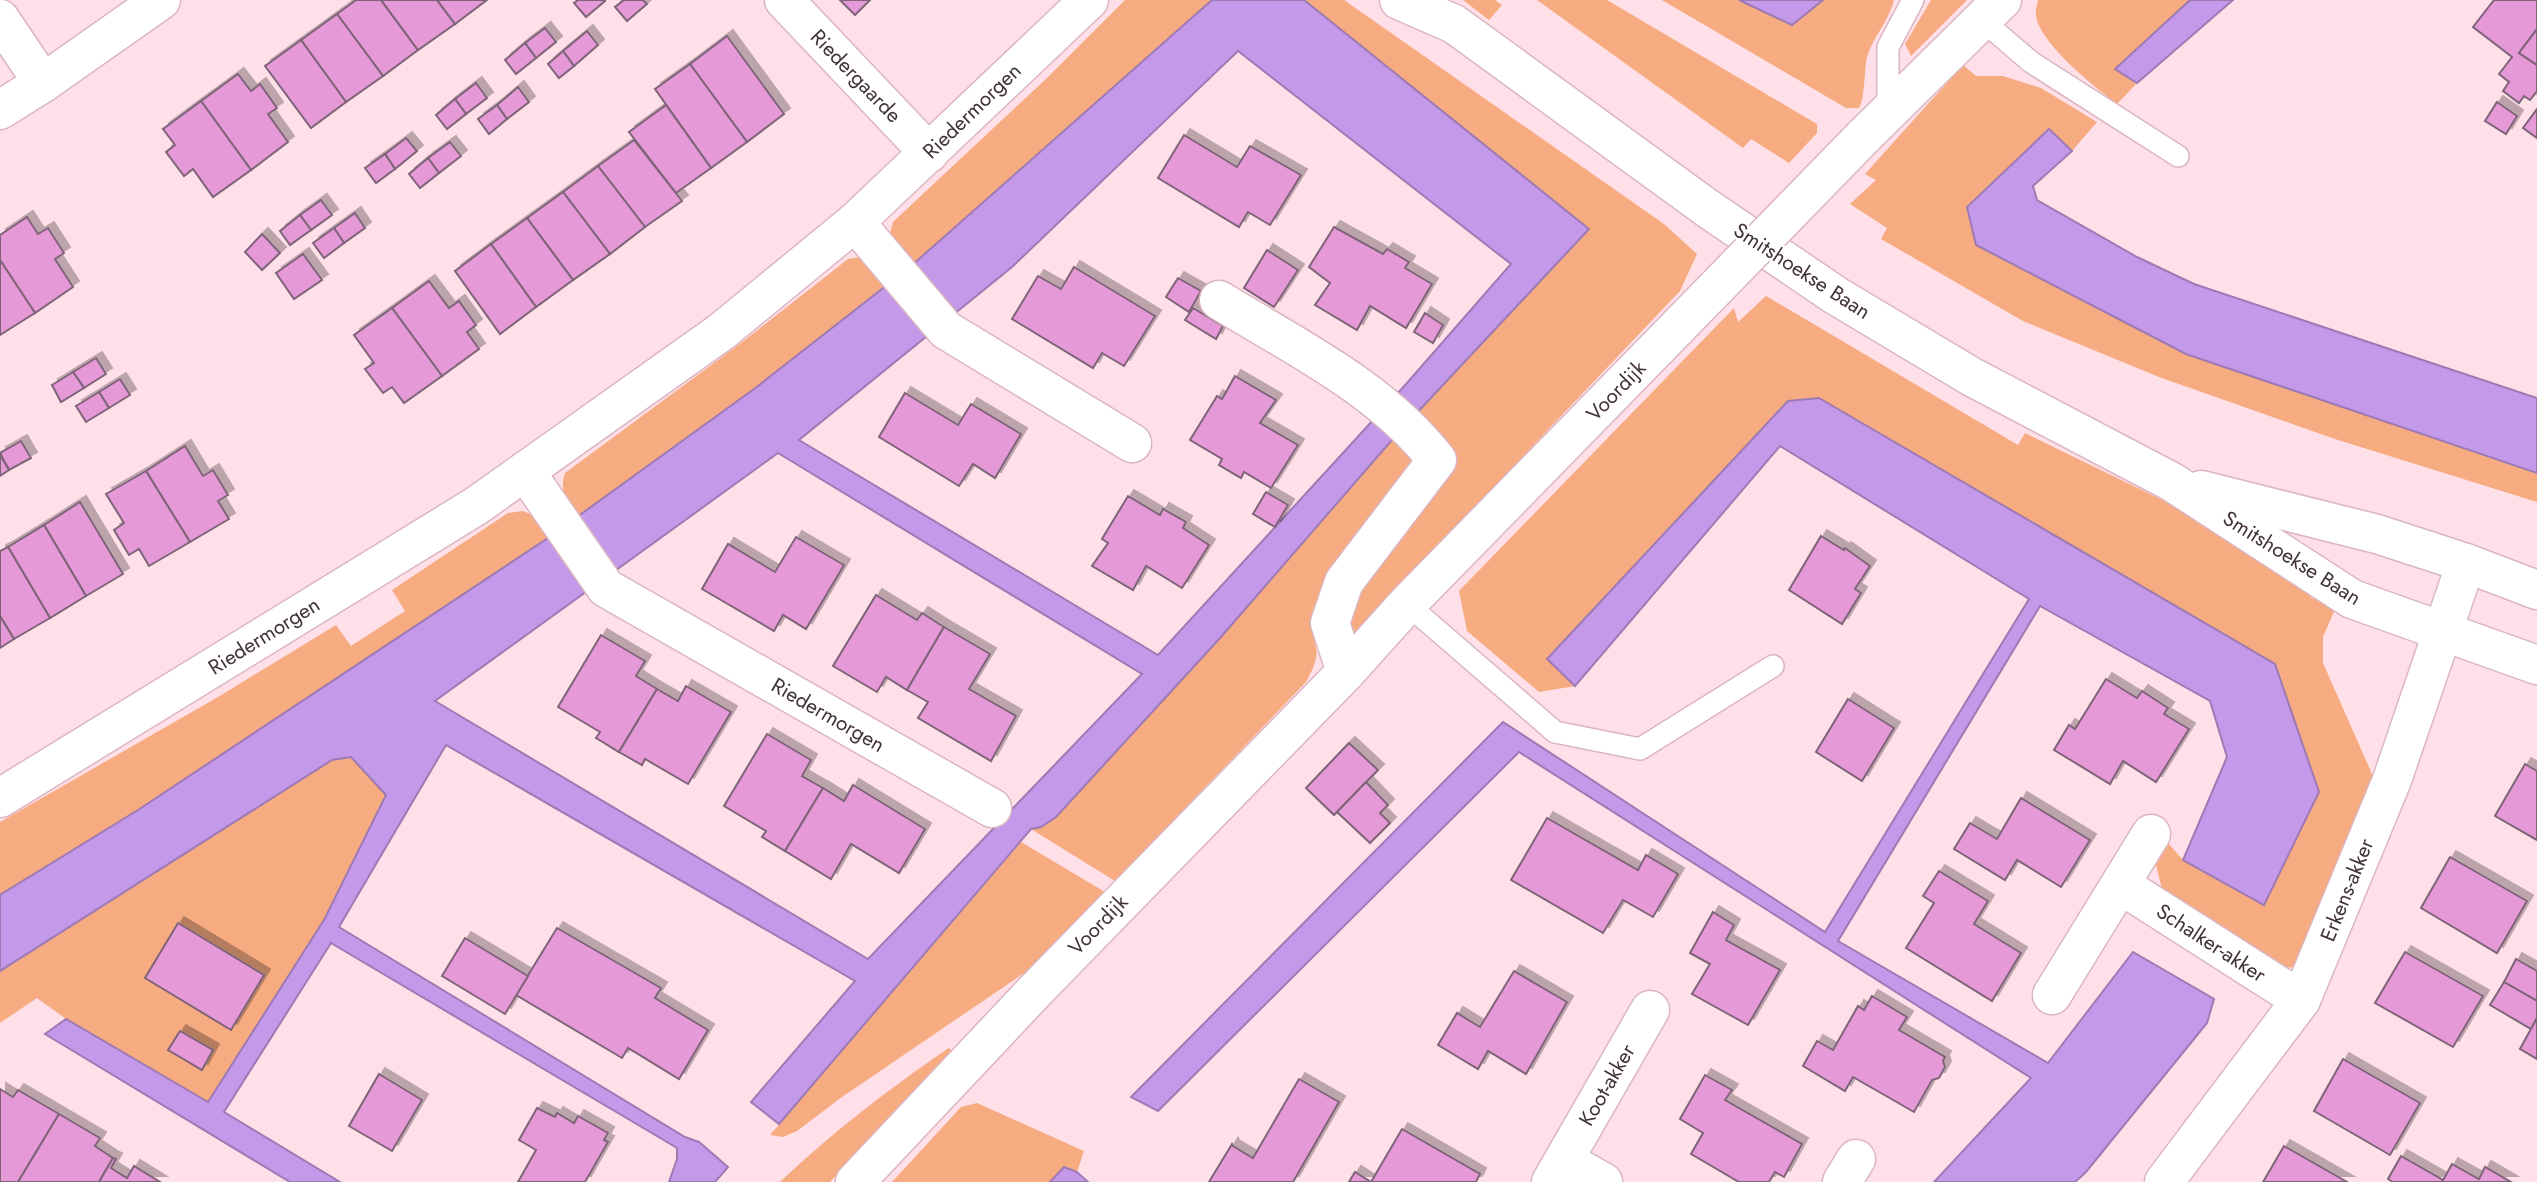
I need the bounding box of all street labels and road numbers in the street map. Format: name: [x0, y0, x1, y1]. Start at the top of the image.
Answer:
street label: Riedergaarde: [804, 22, 909, 130]
street label: Riedermorgen: [916, 56, 1028, 166]
street label: Smitshoekse Baan: [1728, 215, 1876, 327]
street label: Voordijk: [1579, 353, 1653, 428]
street label: Smitshoekse Baan: [2217, 503, 2367, 613]
street label: Riedermorgen: [202, 590, 326, 682]
street label: Riedermorgen: [766, 670, 890, 760]
street label: Erkens-akker: [2313, 833, 2382, 946]
street label: Voordijk: [1061, 887, 1135, 962]
street label: Schalker-akker: [2150, 896, 2272, 990]
street label: Koot-akker: [1572, 1038, 1643, 1131]

